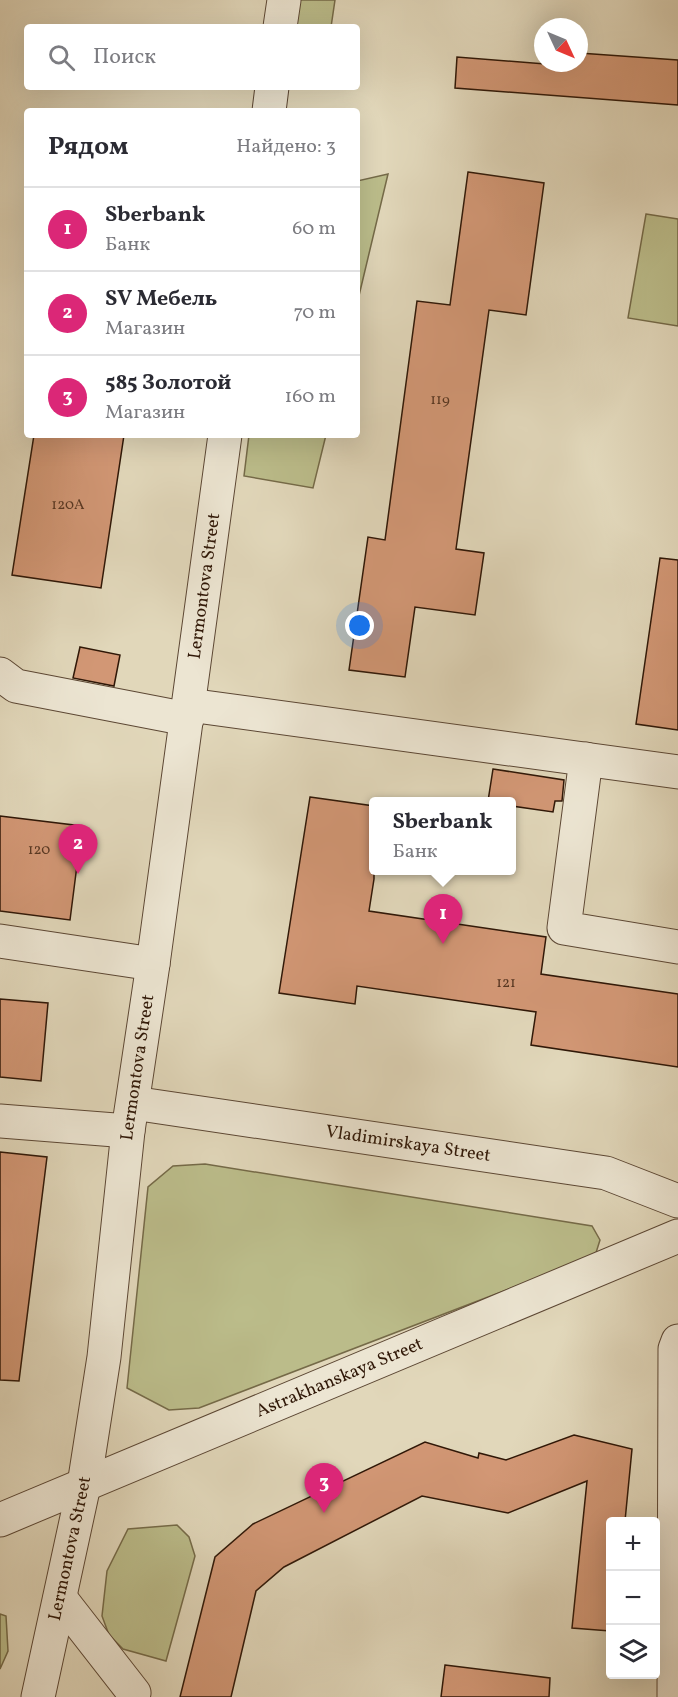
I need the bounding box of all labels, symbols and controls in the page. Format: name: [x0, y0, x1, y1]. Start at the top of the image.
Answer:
north arrow: [534, 18, 588, 72]
search box: [24, 24, 360, 90]
icon: search: [45, 41, 78, 74]
text: Поиск: [93, 42, 156, 73]
text: Рядом: [48, 129, 128, 165]
text: Найдено: 3: [236, 133, 336, 161]
text: Sberbank: [105, 200, 205, 231]
text: 1: [63, 215, 72, 243]
text: 60 m: [292, 215, 336, 243]
text: Банк: [105, 231, 150, 259]
text: SV Мебель: [105, 284, 217, 315]
text: 2: [62, 299, 73, 327]
text: 70 m: [293, 299, 336, 327]
text: Магазин: [105, 315, 185, 343]
text: 585 Золотой: [105, 368, 232, 399]
text: 3: [62, 383, 73, 411]
text: 160 m: [284, 383, 336, 411]
house number: 119: [430, 390, 450, 411]
text: Магазин: [105, 399, 185, 427]
house number: 120А: [51, 495, 85, 516]
street label: Lermontova Street: [182, 511, 227, 661]
your location: [345, 611, 374, 640]
popup: [369, 797, 516, 875]
text: Sberbank: [392, 807, 493, 838]
pin: 2: [58, 824, 98, 874]
text: Банк: [392, 838, 438, 866]
house number: 120: [28, 840, 50, 861]
pin: 1: [424, 894, 462, 944]
house number: 121: [496, 973, 516, 994]
street label: Lermontova Street: [115, 993, 161, 1142]
street label: Vladimirskaya Street: [324, 1119, 492, 1168]
street label: Astrakhanskaya Street: [252, 1332, 427, 1424]
pin: 3: [304, 1464, 344, 1513]
street label: Lermontova Street: [42, 1474, 98, 1623]
map controls: [606, 1517, 660, 1679]
button: +: [606, 1517, 660, 1571]
button: −: [606, 1571, 660, 1625]
button: layers: [606, 1625, 660, 1679]

